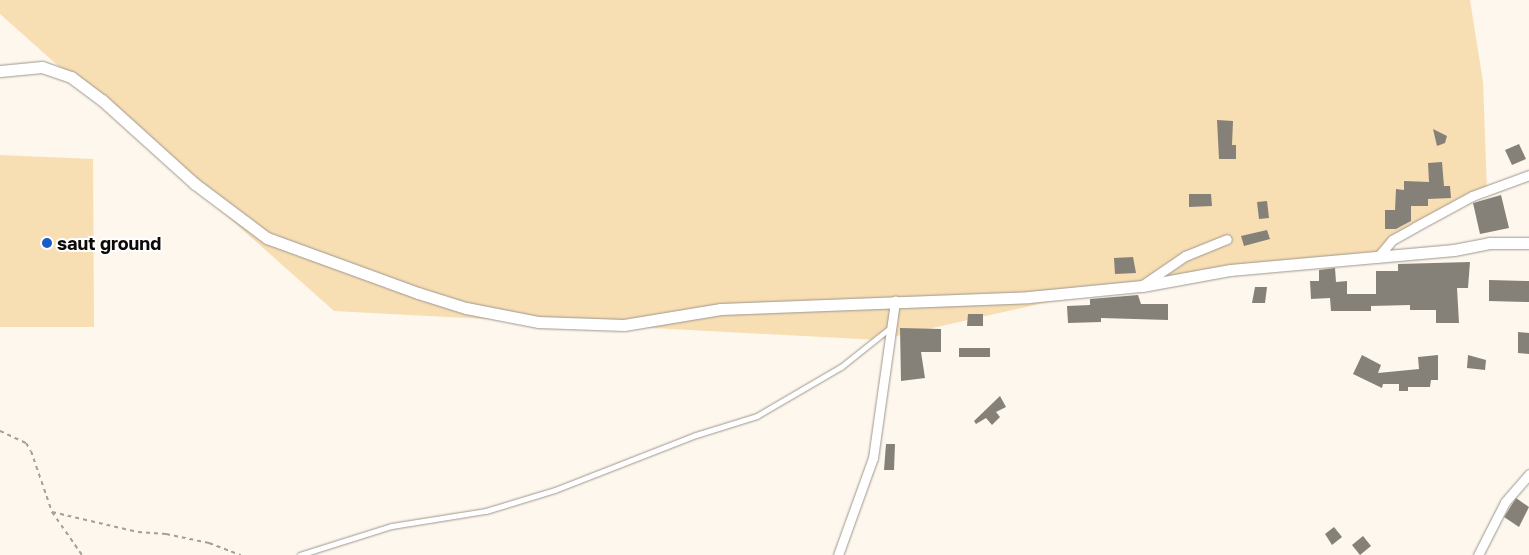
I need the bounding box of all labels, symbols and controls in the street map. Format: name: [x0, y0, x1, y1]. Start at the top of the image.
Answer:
place label: saut ground: [57, 232, 161, 254]
marker: saut ground: [41, 237, 53, 249]

